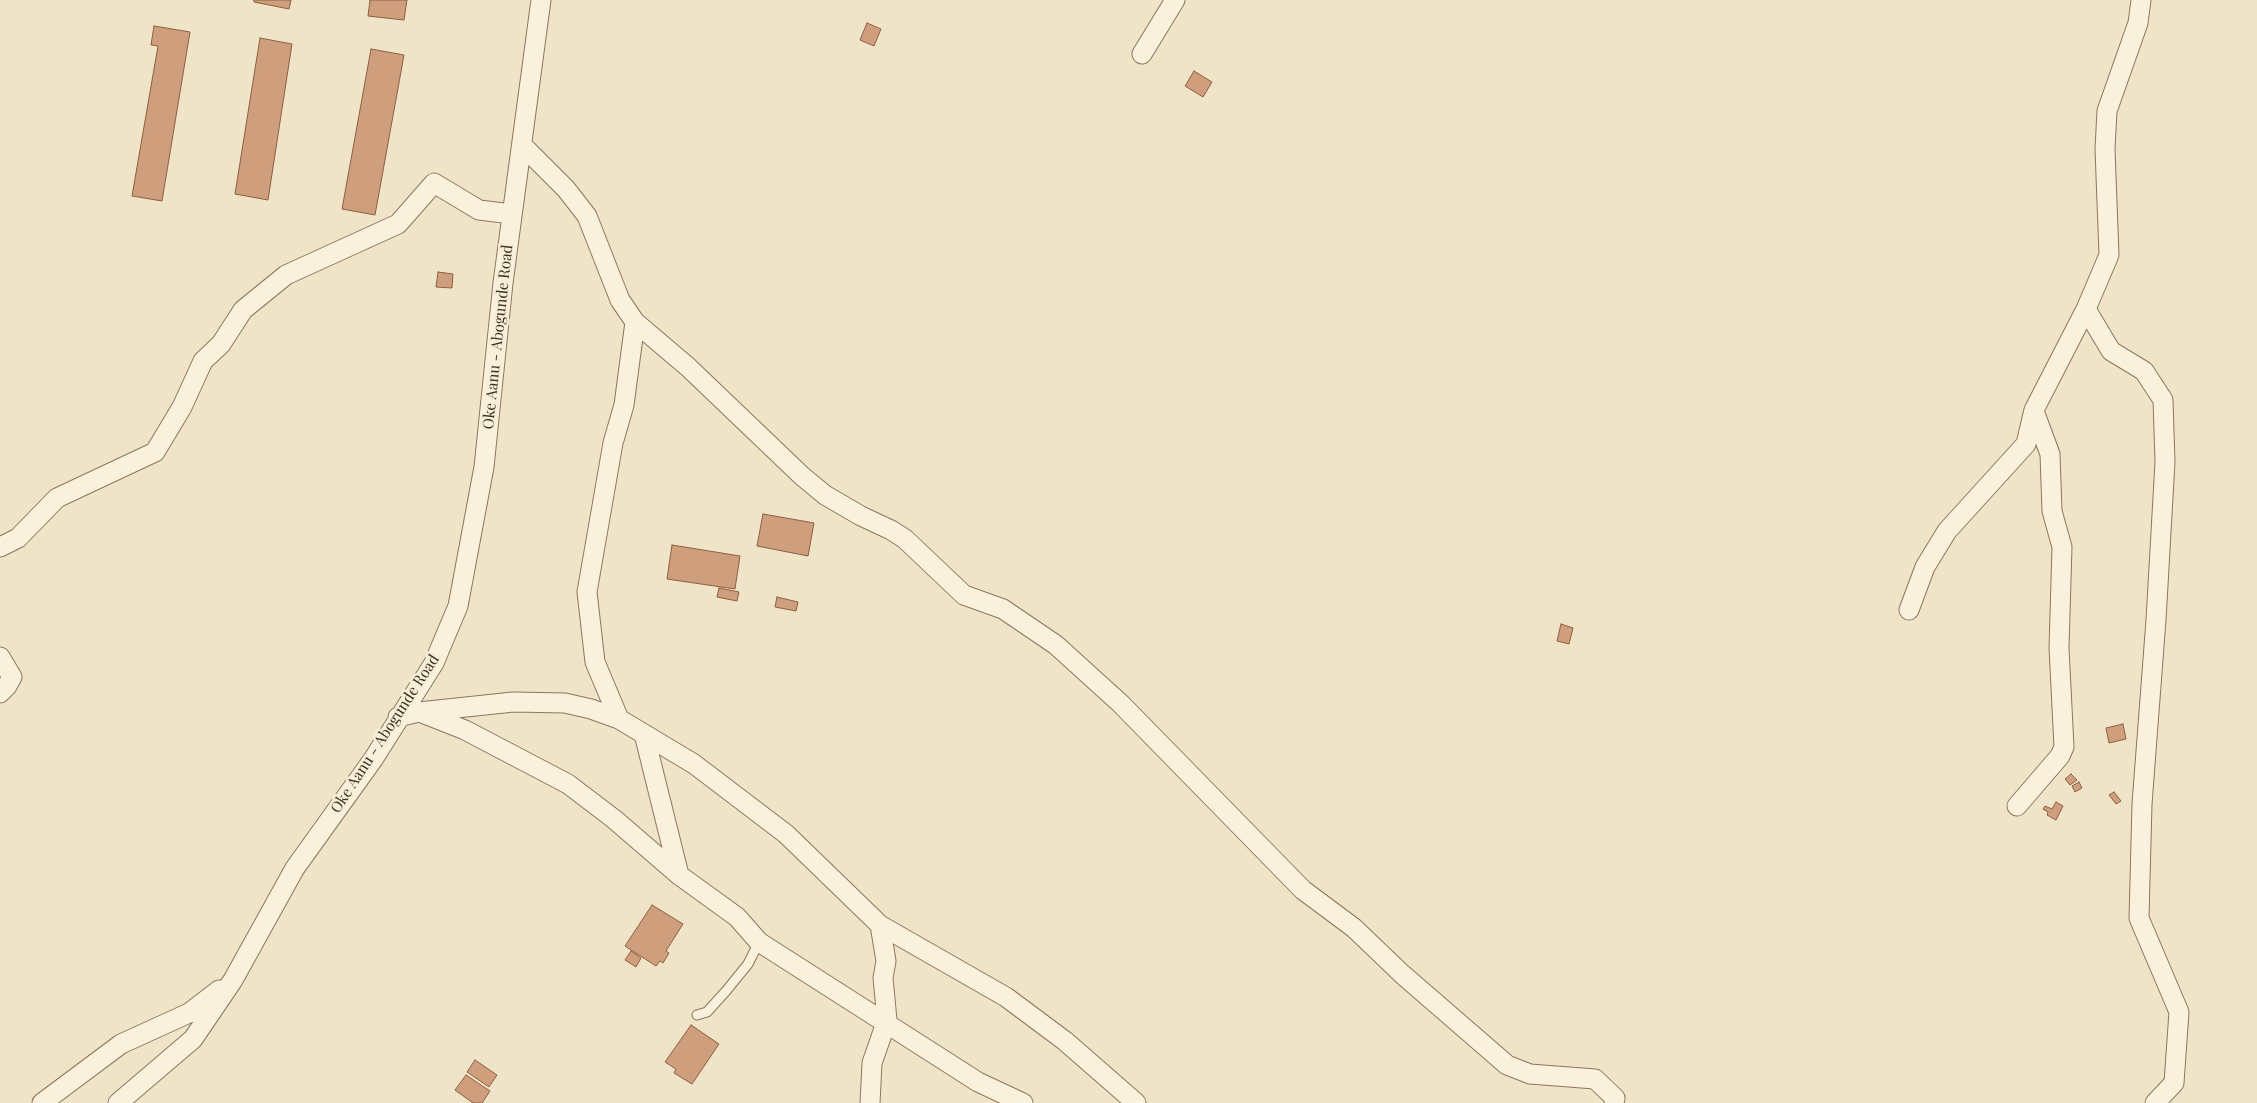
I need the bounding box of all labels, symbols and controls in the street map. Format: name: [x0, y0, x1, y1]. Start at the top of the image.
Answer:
street label: Oke Aanu - Abogunde Road: [479, 244, 517, 430]
street label: Oke Aanu - Abogunde Road: [327, 651, 443, 817]

